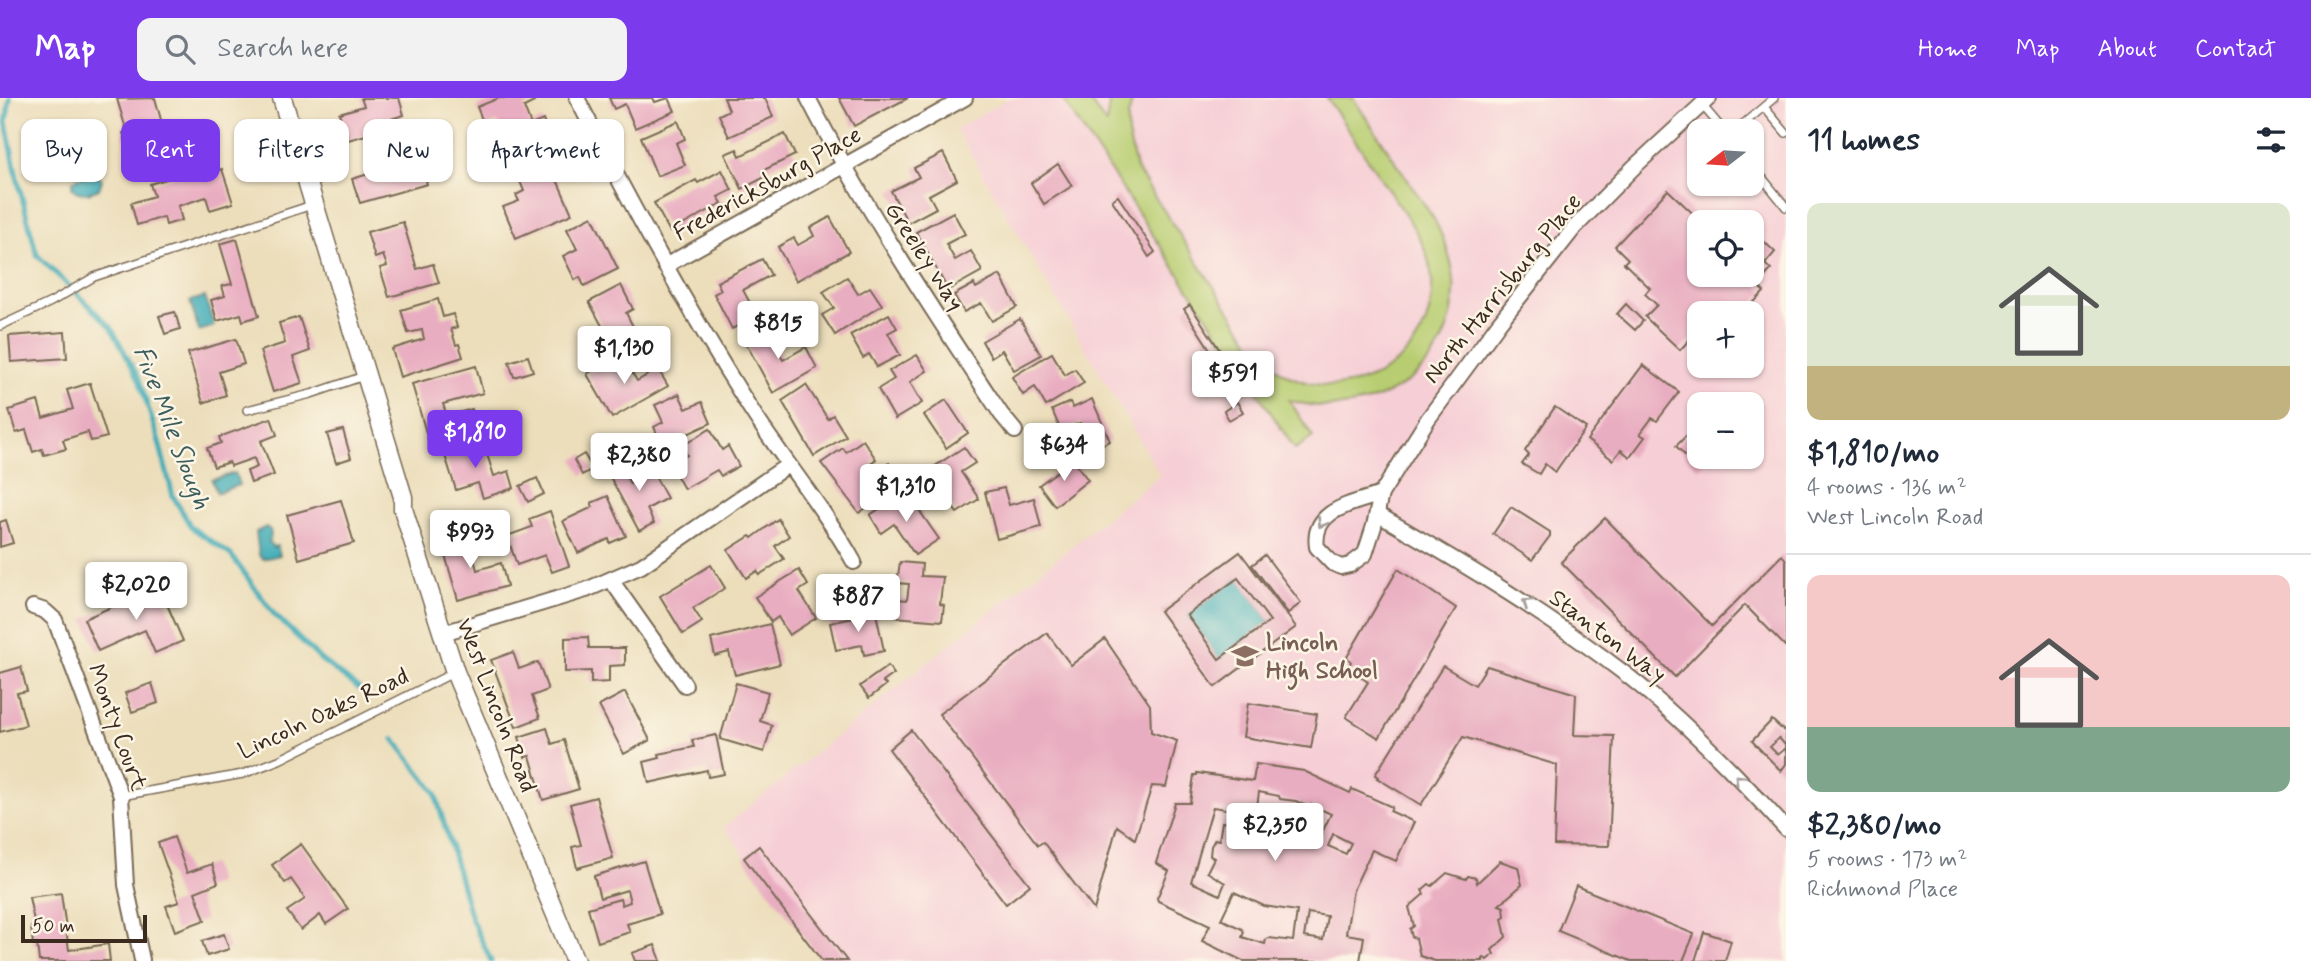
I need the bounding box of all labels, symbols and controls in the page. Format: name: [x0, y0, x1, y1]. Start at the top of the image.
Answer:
search box: [137, 18, 627, 81]
text: Map: [35, 27, 95, 71]
icon: search: [161, 30, 199, 68]
text: Search here: [217, 32, 348, 66]
text: Home: [1918, 34, 1978, 65]
text: Map: [2016, 34, 2060, 65]
text: About: [2098, 34, 2157, 65]
text: Contact: [2195, 34, 2276, 65]
chip: Buy: [21, 119, 107, 182]
chip: Rent: [121, 119, 220, 182]
chip: Filters: [234, 119, 349, 182]
chip: New: [363, 119, 453, 182]
chip: Apartment: [467, 119, 624, 182]
north arrow: [1687, 119, 1764, 196]
map controls: [1687, 119, 1764, 469]
street label: Fredericksburg Place: [668, 120, 867, 249]
text: 11 homes: [1807, 121, 1920, 160]
icon: filters: [2252, 121, 2290, 159]
street label: North Harrisburg Place: [1417, 188, 1589, 390]
street label: Greeley Way: [877, 196, 971, 317]
button: locate: [1687, 210, 1764, 287]
icon: home: [1986, 248, 2112, 374]
button: +: [1687, 301, 1764, 378]
pin: $815: [737, 302, 819, 361]
text: $815: [753, 309, 803, 339]
pin: $1,130: [567, 327, 681, 386]
text: $1,130: [594, 334, 654, 364]
water label: Five Mile Slough: [124, 341, 218, 514]
pin: $591: [1192, 352, 1274, 411]
text: $591: [1208, 359, 1258, 389]
button: −: [1687, 392, 1764, 469]
pin: $1,810: [418, 410, 532, 470]
text: $1,810: [443, 418, 507, 448]
pin: $634: [1023, 424, 1105, 483]
text: $634: [1040, 431, 1088, 461]
pin: $2,380: [582, 434, 696, 493]
text: $1,810/mo: [1807, 434, 1939, 473]
text: $2,380: [607, 441, 671, 471]
pin: $1,310: [849, 464, 963, 524]
text: $1,310: [876, 472, 936, 502]
text: 4 rooms · 136 m²: [1807, 473, 1967, 503]
text: West Lincoln Road: [1807, 503, 1983, 533]
pin: $993: [429, 510, 511, 570]
one-way arrow: [1318, 515, 1331, 528]
text: $993: [446, 518, 494, 548]
pin: $2,020: [79, 562, 193, 622]
text: $2,020: [101, 570, 171, 600]
pin: $887: [817, 574, 899, 634]
text: $887: [832, 582, 884, 612]
street label: Stanton Way: [1542, 583, 1672, 691]
one-way arrow: [1521, 598, 1534, 611]
street label: West Lincoln Road: [448, 614, 543, 797]
icon: home: [1986, 620, 2112, 746]
place label: Lincoln High School: [1266, 628, 1378, 690]
school or university icon: Lincoln High School: [1230, 641, 1260, 671]
street label: Monty Court: [79, 660, 154, 795]
street label: Lincoln Oaks Road: [233, 661, 414, 767]
one-way arrow: [1735, 775, 1747, 787]
pin: $2,350: [1218, 804, 1332, 863]
text: $2,380/mo: [1807, 806, 1941, 845]
text: $2,350: [1242, 811, 1308, 841]
text: 5 rooms · 173 m²: [1807, 845, 1967, 875]
text: Richmond Place: [1807, 875, 1958, 905]
scale bar: [21, 912, 147, 944]
text: 50 m: [32, 914, 75, 939]

